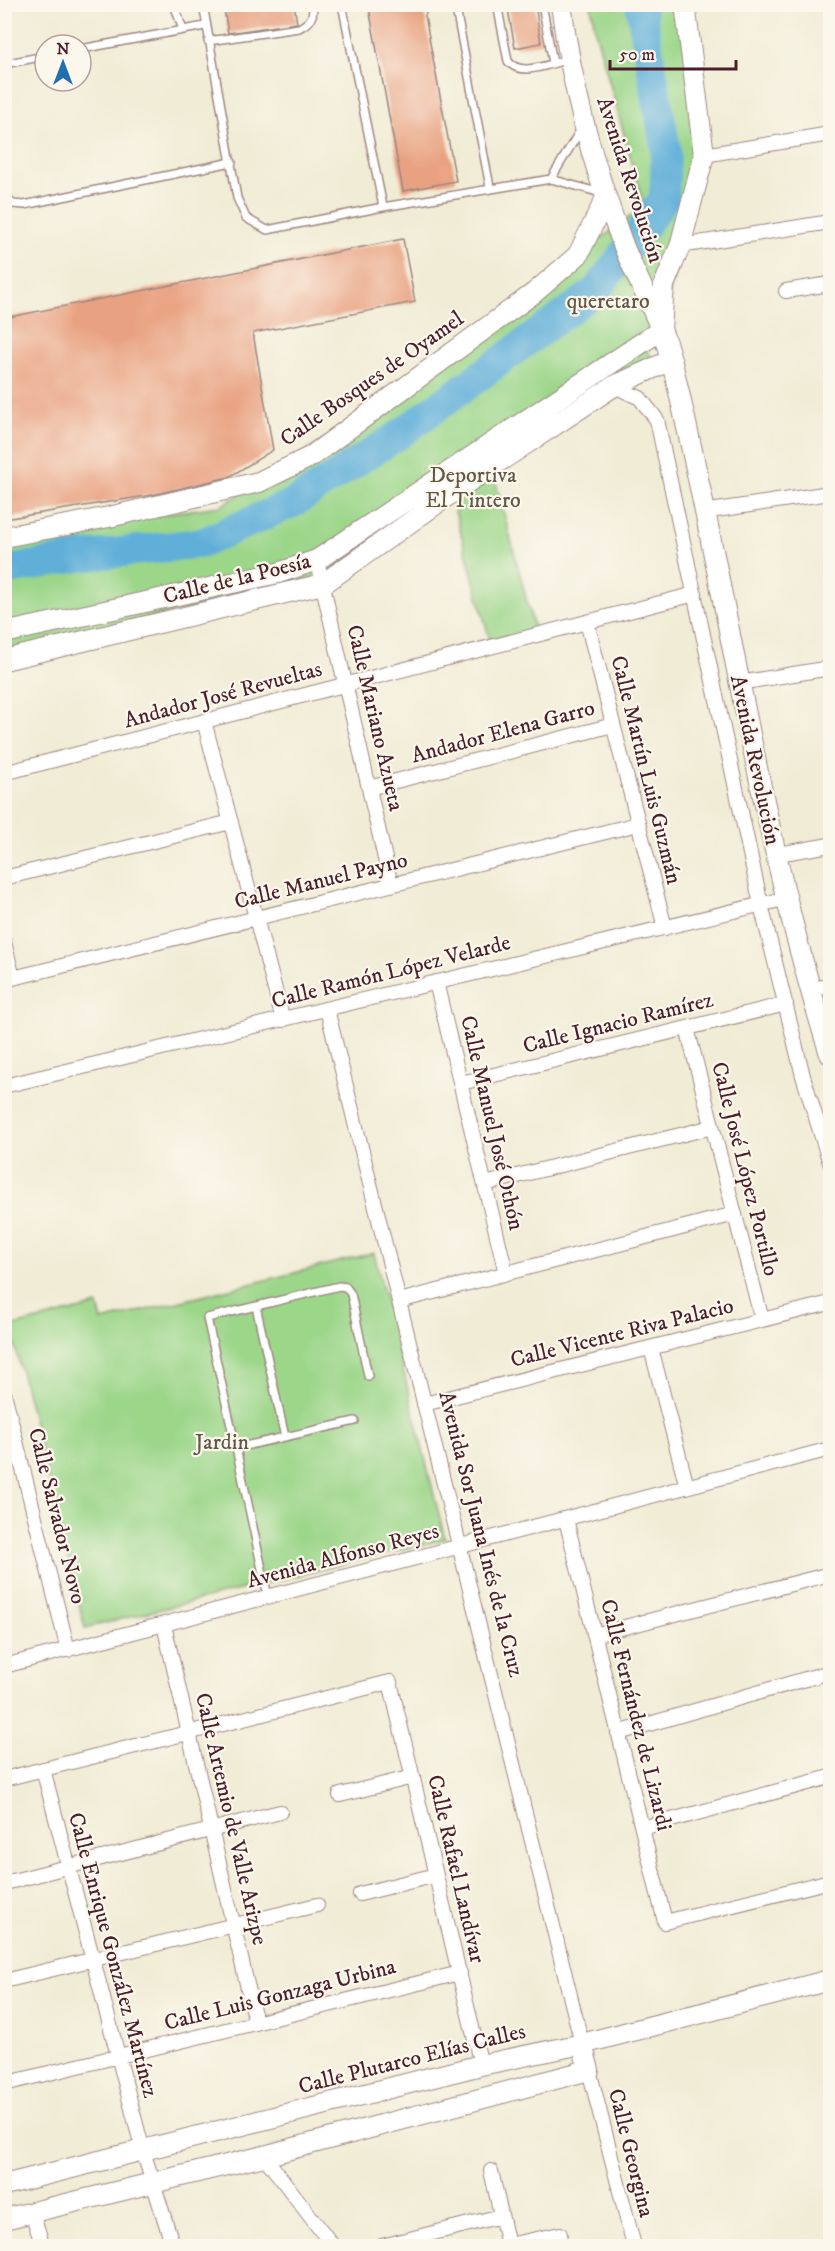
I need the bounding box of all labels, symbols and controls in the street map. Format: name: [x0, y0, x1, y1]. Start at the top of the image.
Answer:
north arrow: [33, 33, 93, 93]
scale bar: [610, 33, 736, 71]
text: N: [56, 39, 70, 59]
text: 50 m: [619, 44, 655, 66]
street label: Avenida Revolución: [590, 94, 670, 267]
park label: queretaro: [566, 288, 650, 315]
street label: Calle Bosques de Oyamel: [275, 305, 469, 453]
park label: Deportiva El Tintero: [425, 462, 521, 514]
street label: Calle de la Poesía: [160, 547, 314, 610]
street label: Calle Mariano Azueta: [340, 622, 410, 814]
street label: Calle Martín Luis Guzmán: [605, 653, 688, 888]
street label: Andador José Revueltas: [121, 656, 325, 734]
street label: Avenida Revolución: [724, 673, 786, 848]
street label: Andador Elena Garro: [408, 695, 598, 769]
street label: Calle Manuel Payno: [232, 846, 410, 916]
street label: Calle Ramón López Velarde: [269, 929, 513, 1015]
street label: Calle Ignacio Ramírez: [520, 986, 716, 1060]
street label: Calle Manuel José Othón: [454, 1013, 530, 1233]
street label: Calle José López Portillo: [705, 1059, 785, 1279]
street label: Calle Vicente Riva Palacio: [508, 1292, 736, 1374]
street label: Avenida Sor Juana Inés de la Cruz: [432, 1388, 530, 1680]
street label: Calle Salvador Novo: [22, 1425, 92, 1607]
park label: Jardin: [193, 1429, 249, 1456]
street label: Avenida Alfonso Reyes: [244, 1517, 442, 1595]
street label: Calle Fernández de Lizardi: [594, 1596, 678, 1834]
street label: Calle Artemio de Valle Arizpe: [189, 1690, 273, 1948]
street label: Calle Rafael Landívar: [421, 1772, 491, 1966]
street label: Calle Enrique González Martínez: [62, 1810, 164, 2101]
street label: Calle Luis Gonzaga Urbina: [161, 1953, 399, 2037]
street label: Calle Plutarco Elías Calles: [296, 2018, 528, 2100]
street label: Calle Georgina: [602, 2086, 660, 2221]

